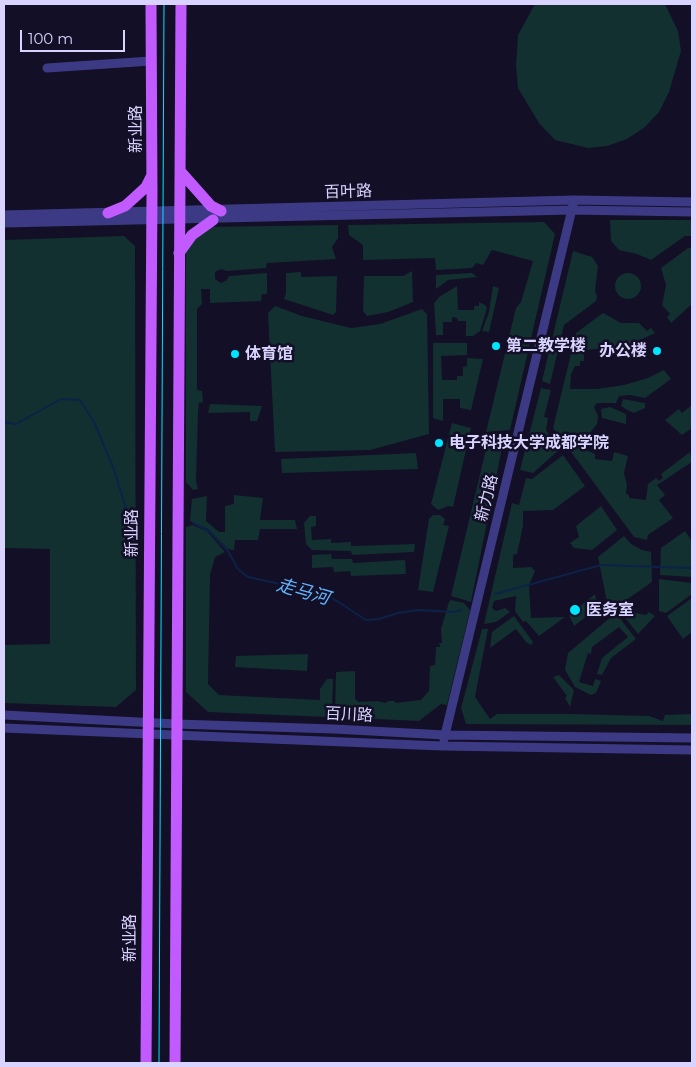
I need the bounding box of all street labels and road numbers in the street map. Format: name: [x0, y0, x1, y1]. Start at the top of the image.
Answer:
street label: 新业路: [126, 105, 146, 153]
street label: 百叶路: [324, 182, 372, 202]
street label: 新力路: [472, 472, 502, 524]
street label: 新业路: [122, 509, 142, 557]
street label: 百川路: [325, 704, 373, 726]
street label: 新业路: [120, 914, 140, 962]

